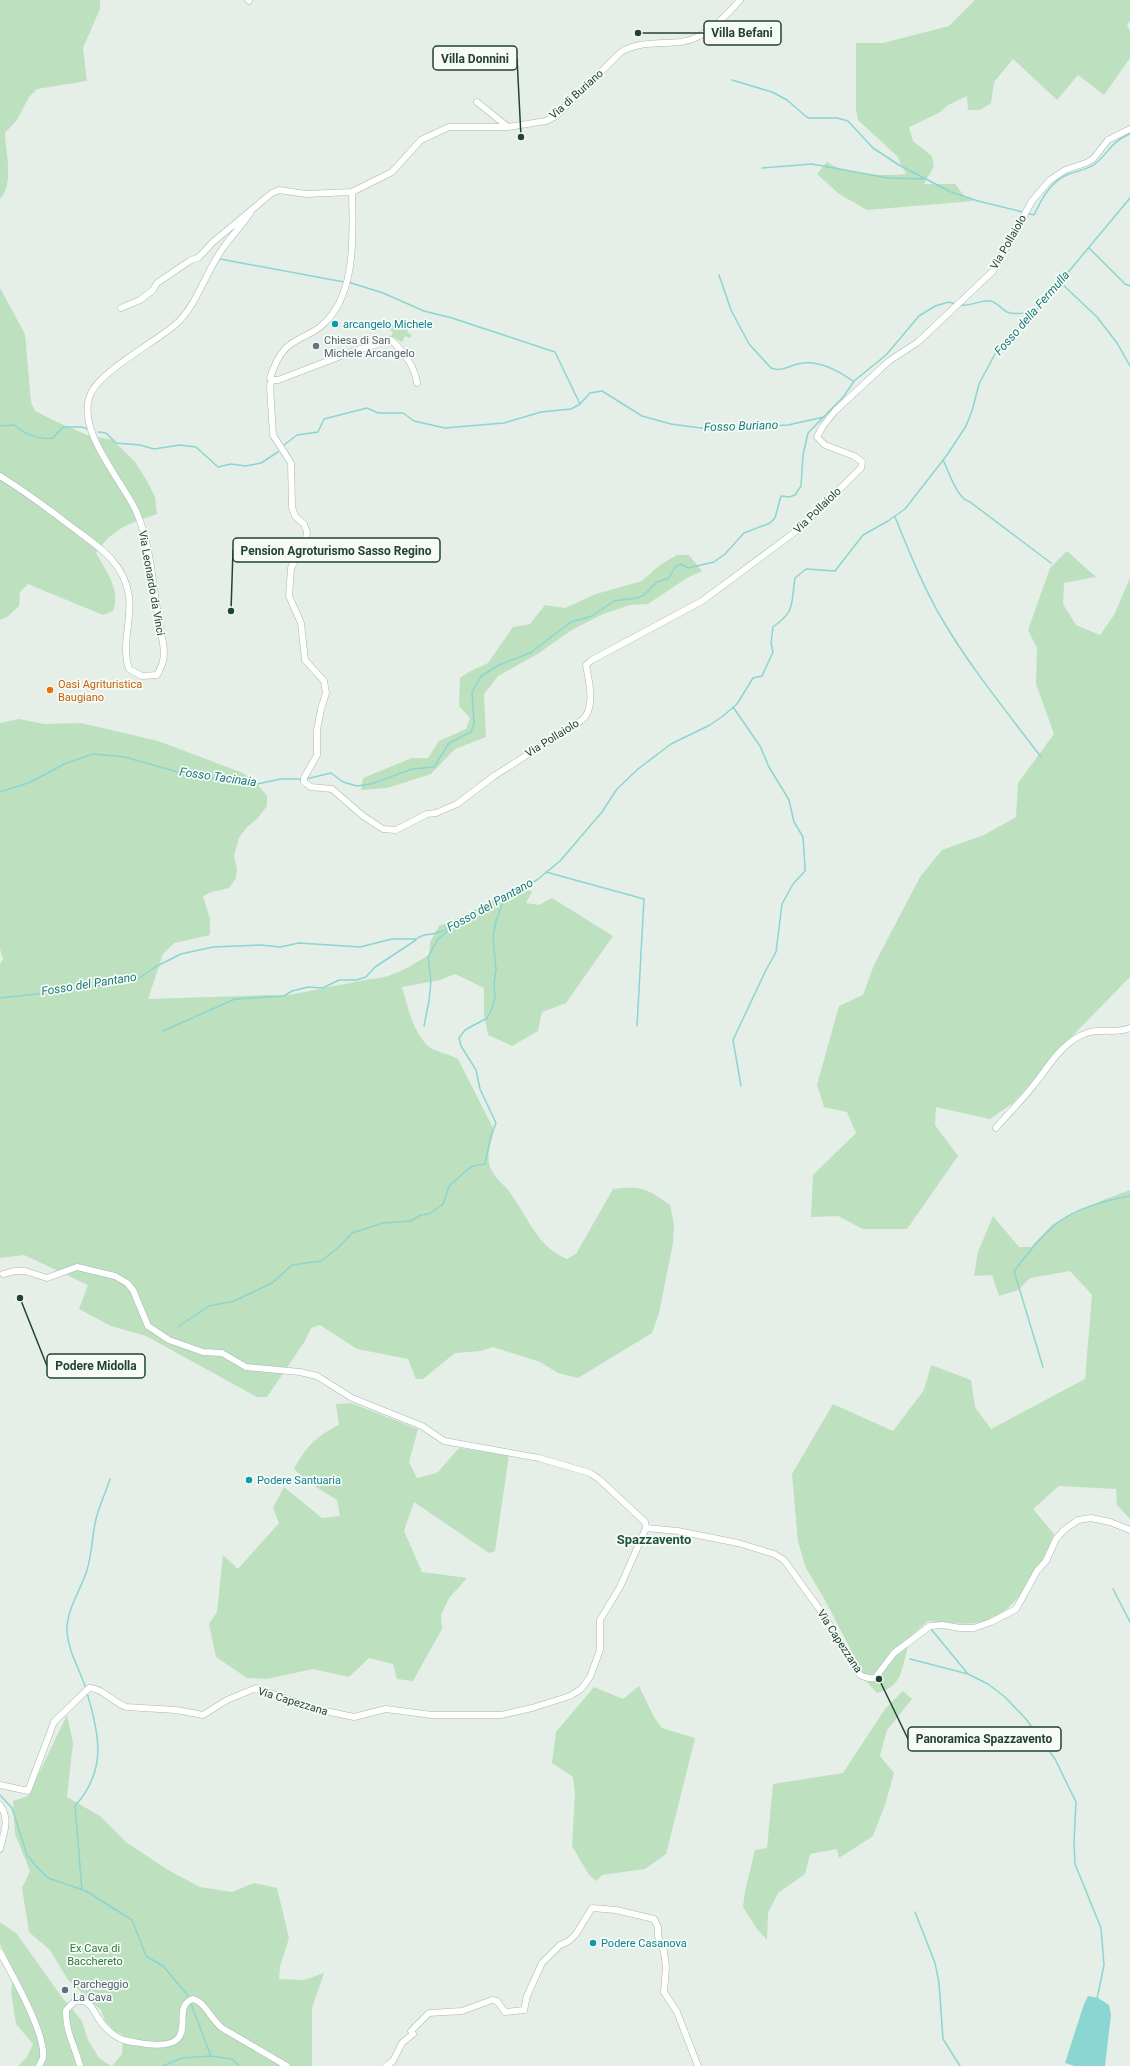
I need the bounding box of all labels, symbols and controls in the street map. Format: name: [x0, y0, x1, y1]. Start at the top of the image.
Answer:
callout: Villa Befani: [704, 21, 781, 45]
text: Villa Befani: [711, 26, 773, 40]
callout: Villa Donnini: [433, 46, 517, 70]
text: Villa Donnini: [441, 52, 509, 66]
street label: Via di Buriano: [547, 67, 606, 122]
street label: Via Pollaiolo: [988, 213, 1029, 272]
water label: Fosso della Fermulla: [992, 268, 1072, 358]
place label: arcangelo Michele: [343, 318, 433, 331]
marker: arcangelo Michele: [330, 319, 340, 329]
place label: Chiesa di San Michele Arcangelo: [324, 334, 415, 360]
marker: Chiesa di San Michele Arcangelo: [311, 341, 321, 351]
water label: Fosso Buriano: [704, 418, 779, 434]
street label: Via Pollaiolo: [791, 485, 844, 536]
street label: Via Leonardo da Vinci: [136, 530, 167, 637]
callout: Pension Agroturismo Sasso Regino: [233, 538, 440, 562]
text: Pension Agroturismo Sasso Regino: [241, 544, 432, 558]
place label: Oasi Agrituristica Baugiano: [58, 678, 142, 704]
marker: Oasi Agrituristica Baugiano: [45, 685, 55, 695]
street label: Via Pollaiolo: [523, 717, 581, 760]
water label: Fosso Tacinaia: [179, 765, 257, 789]
water label: Fosso del Pantano: [444, 875, 536, 934]
water label: Fosso del Pantano: [40, 969, 138, 998]
callout: Podere Midolla: [47, 1354, 145, 1378]
text: Podere Midolla: [55, 1359, 137, 1373]
place label: Podere Santuaria: [257, 1474, 341, 1487]
marker: Podere Santuaria: [244, 1475, 254, 1485]
district label: Spazzavento: [617, 1532, 691, 1547]
street label: Via Capezzana: [814, 1607, 865, 1675]
street label: Via Capezzana: [256, 1685, 329, 1718]
callout: Panoramica Spazzavento: [908, 1727, 1061, 1751]
text: Panoramica Spazzavento: [916, 1732, 1052, 1746]
place label: Podere Casanova: [601, 1937, 687, 1950]
marker: Podere Casanova: [588, 1938, 598, 1948]
park label: Ex Cava di Bacchereto: [67, 1942, 123, 1968]
place label: Parcheggio La Cava: [73, 1978, 128, 2004]
marker: Parcheggio La Cava: [60, 1985, 70, 1995]

